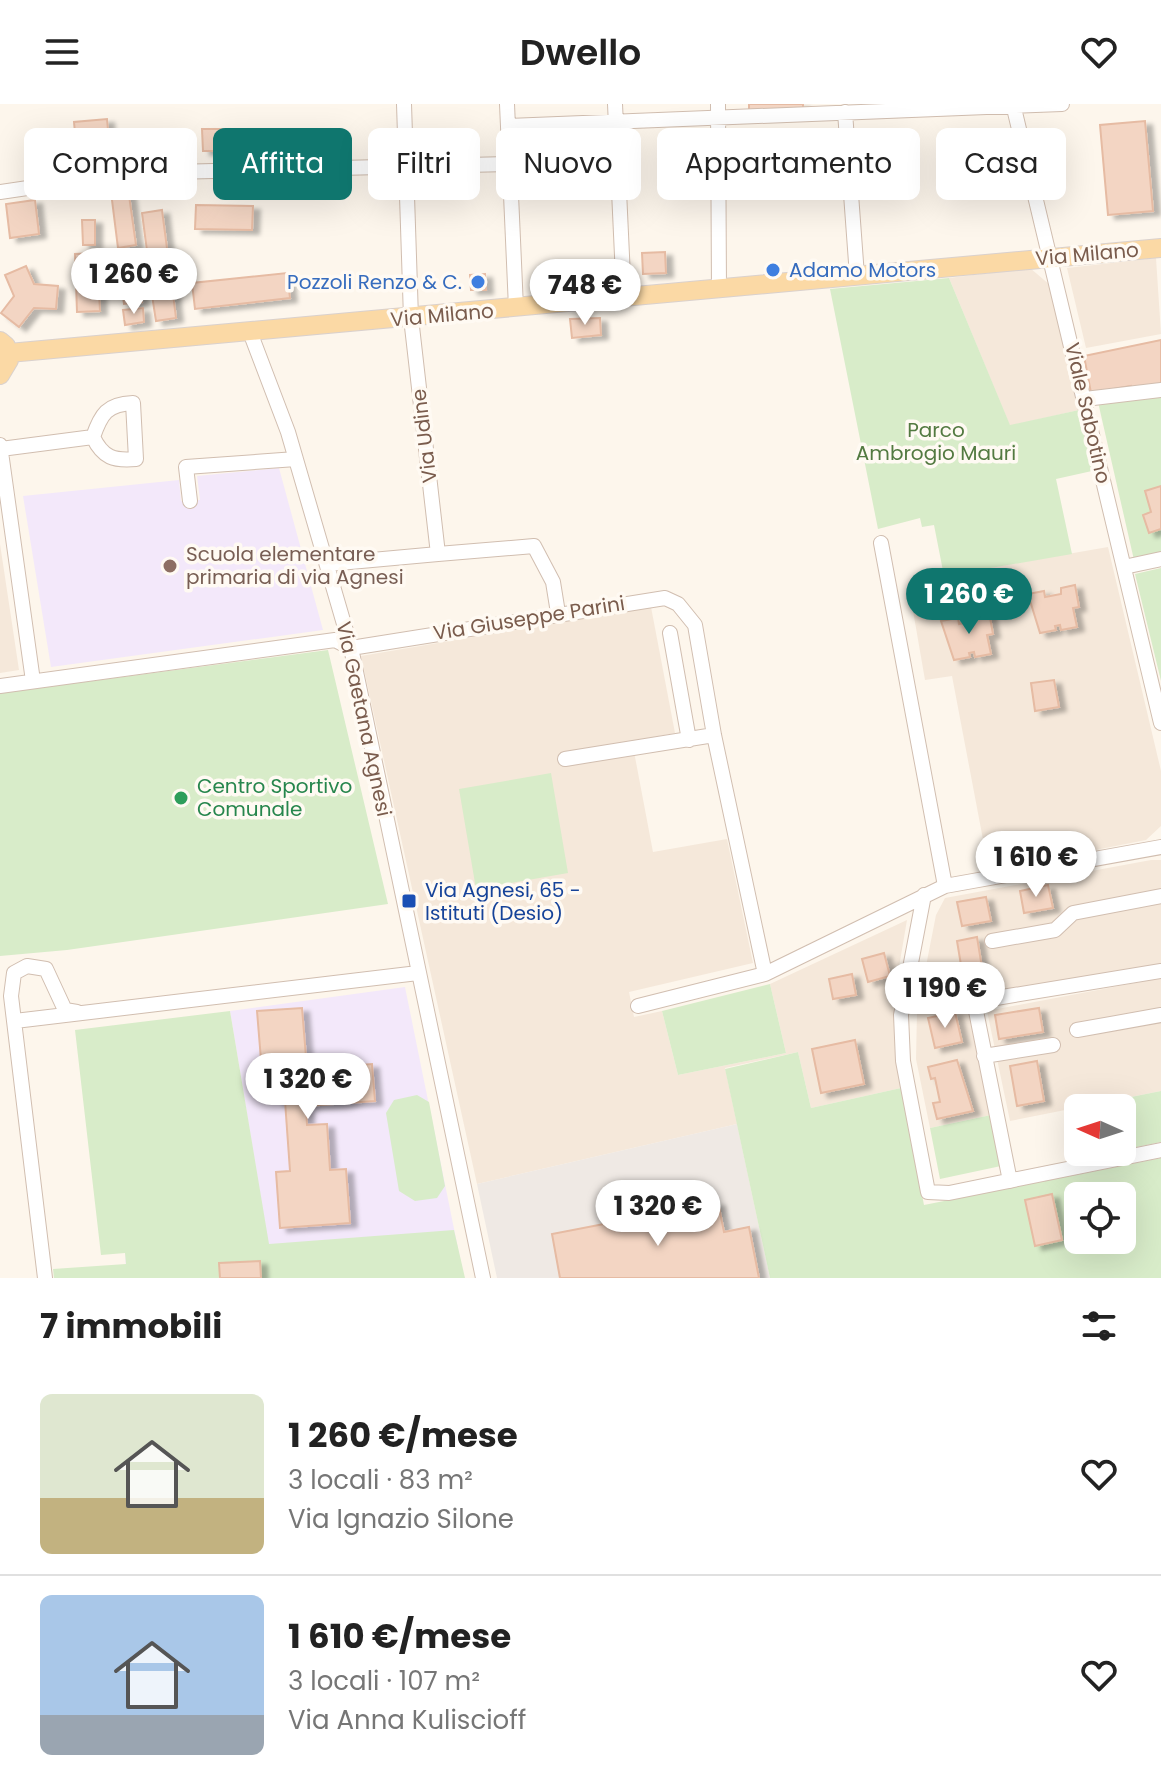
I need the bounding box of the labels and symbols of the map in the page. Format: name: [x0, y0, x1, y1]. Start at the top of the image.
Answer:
street label: Via Milano: [1034, 236, 1140, 272]
pin: 1 260 €: [60, 248, 208, 316]
place label: Adamo Motors: [789, 256, 936, 284]
pin: 748 €: [529, 259, 641, 327]
marker: Adamo Motors: [764, 261, 782, 279]
place label: Pozzoli Renzo & C.: [287, 268, 462, 296]
marker: Pozzoli Renzo & C.: [469, 273, 487, 291]
street label: Via Milano: [389, 297, 495, 333]
street label: Viale Sabotino: [1058, 340, 1118, 486]
street label: Via Udine: [404, 387, 444, 485]
park label: Parco Ambrogio Mauri: [856, 416, 1016, 467]
place label: Scuola elementare primaria di via Agnesi: [186, 540, 404, 591]
marker: Scuola elementare primaria di via Agnesi: [161, 557, 179, 575]
pin: 1 260 €: [895, 568, 1043, 636]
street label: Via Giuseppe Parini: [431, 589, 627, 647]
street label: Via Gaetana Agnesi: [330, 619, 398, 819]
place label: Centro Sportivo Comunale: [197, 772, 352, 823]
marker: Centro Sportivo Comunale: [172, 789, 190, 807]
pin: 1 610 €: [962, 831, 1110, 899]
place label: Via Agnesi, 65 - Istituti (Desio): [425, 876, 581, 927]
marker: Via Agnesi, 65 - Istituti (Desio): [400, 892, 418, 910]
pin: 1 190 €: [871, 962, 1019, 1030]
pin: 1 320 €: [234, 1053, 382, 1121]
north arrow: [1064, 1094, 1136, 1166]
pin: 1 320 €: [584, 1180, 732, 1248]

